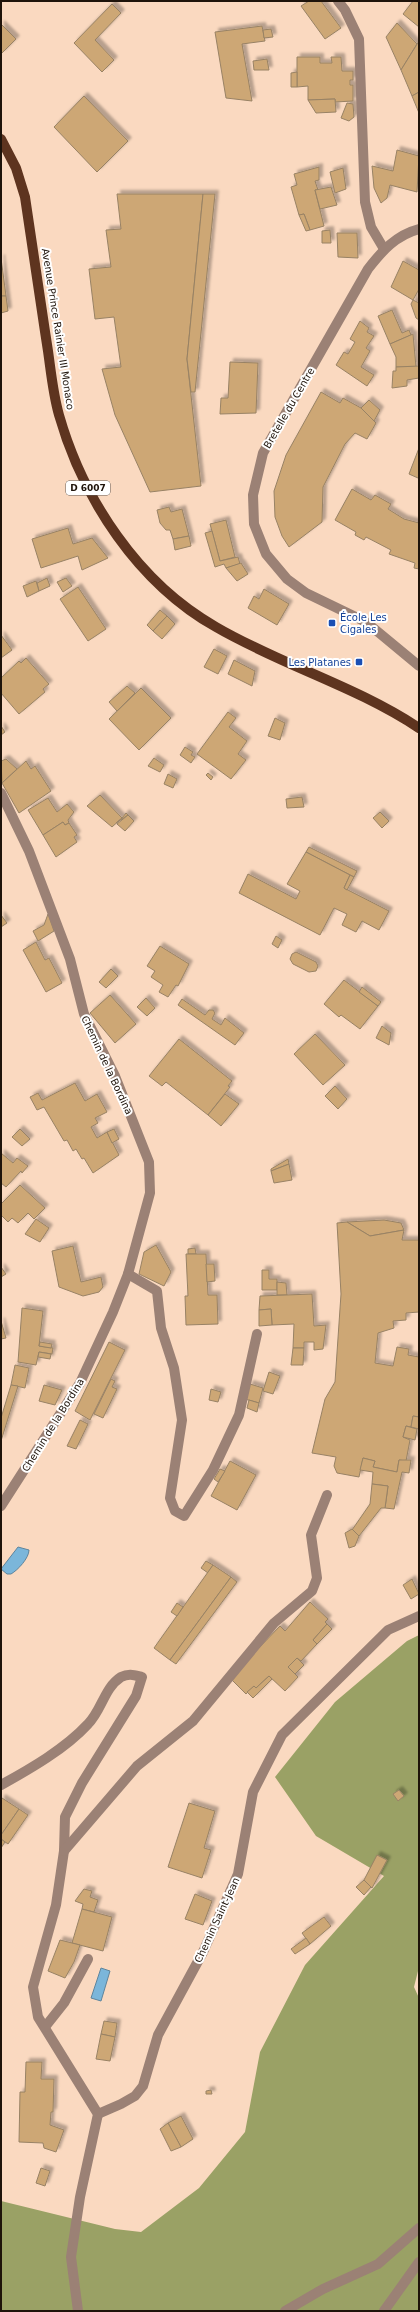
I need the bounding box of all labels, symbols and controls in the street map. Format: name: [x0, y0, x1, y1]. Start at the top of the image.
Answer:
street label: Avenue Prince Rainier III Monaco: [40, 247, 76, 411]
street label: Bretelle du Centre: [261, 366, 317, 450]
road number: D 6007: [66, 481, 110, 495]
place label: École Les Cigales: [340, 611, 387, 635]
marker: École Les Cigales: [327, 618, 337, 628]
place label: Les Platanes: [288, 657, 351, 668]
marker: Les Platanes: [354, 657, 364, 667]
street label: Chemin de la Bordina: [79, 1014, 135, 1116]
street label: Chemin de la Bordina: [20, 1376, 86, 1474]
street label: Chemin Saint-Jean: [192, 1876, 242, 1964]

